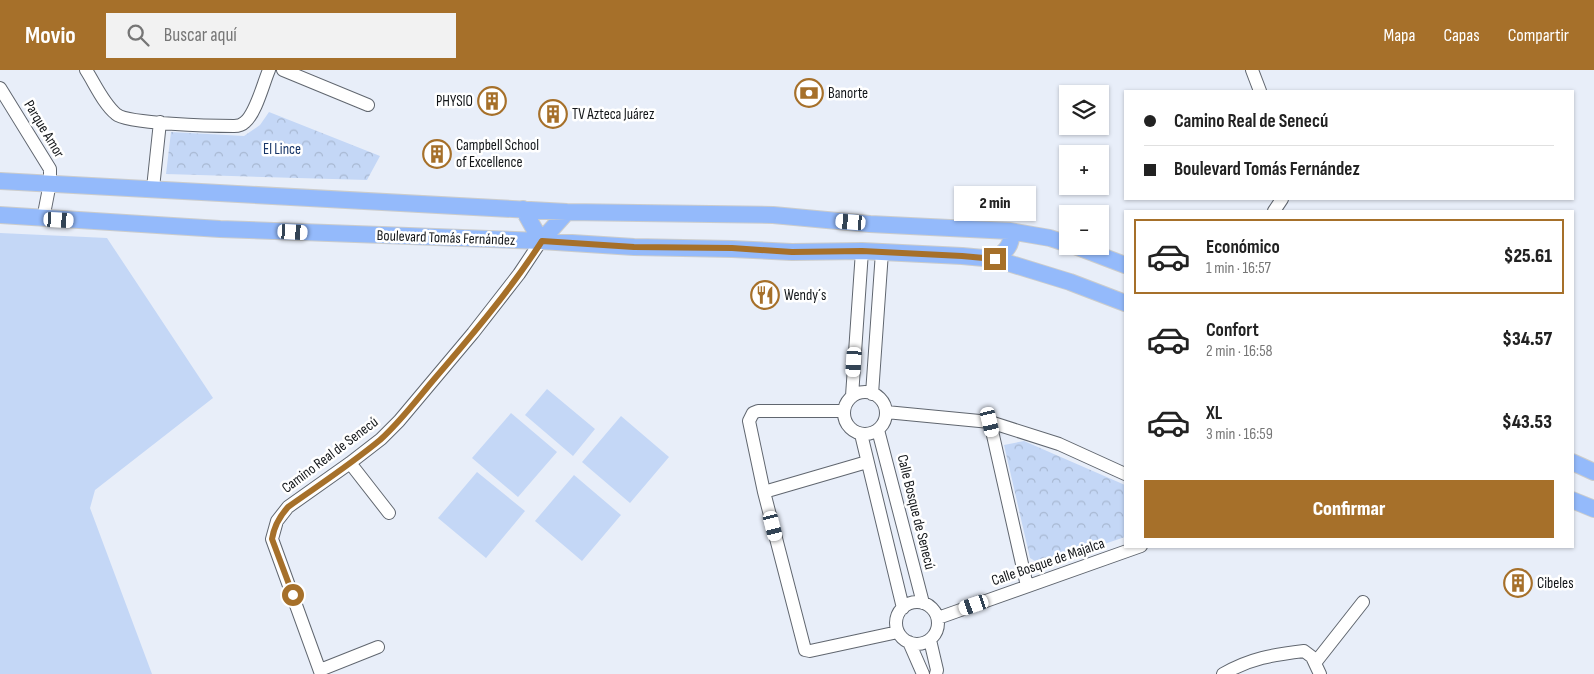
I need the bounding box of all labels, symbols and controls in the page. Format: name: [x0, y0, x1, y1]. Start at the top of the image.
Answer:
search box: [106, 13, 456, 58]
text: Movio: [25, 21, 76, 50]
icon: search: [124, 21, 152, 49]
text: Buscar aquí: [164, 24, 237, 47]
text: Mapa: [1383, 25, 1415, 46]
text: Capas: [1443, 25, 1480, 46]
text: Compartir: [1508, 25, 1569, 46]
bank icon: Banorte: [794, 78, 824, 108]
place label: Banorte: [828, 84, 868, 103]
map controls: [1059, 85, 1109, 255]
button: layers: [1059, 85, 1109, 135]
building icon: PHYSIO: [477, 86, 507, 116]
place label: PHYSIO: [436, 92, 473, 111]
street label: Parque Amor: [19, 97, 69, 162]
building icon: TV Azteca Juárez: [538, 99, 568, 129]
place label: TV Azteca Juárez: [572, 105, 655, 124]
text: Camino Real de Senecú: [1174, 110, 1328, 133]
place label: Campbell School of Excellence: [456, 136, 539, 172]
building icon: Campbell School of Excellence: [422, 139, 452, 169]
park label: El Lince: [263, 140, 301, 159]
button: +: [1059, 145, 1109, 195]
text: Boulevard Tomás Fernández: [1174, 158, 1360, 181]
callout: 2 min: [954, 186, 1036, 222]
text: 2 min: [979, 194, 1011, 213]
button: −: [1059, 205, 1109, 255]
car: [43, 212, 74, 228]
car: [835, 213, 866, 231]
car: [277, 224, 308, 240]
street label: Boulevard Tomás Fernández: [376, 226, 516, 250]
icon: car: [1146, 234, 1191, 279]
text: Económico: [1206, 236, 1280, 259]
text: $25.61: [1504, 245, 1552, 268]
route end: [984, 248, 1006, 270]
text: 1 min · 16:57: [1206, 259, 1271, 278]
restaurant icon: Wendy´s: [750, 280, 780, 310]
place label: Wendy´s: [784, 286, 826, 305]
icon: car: [1146, 317, 1191, 362]
text: Confort: [1206, 319, 1259, 342]
text: $34.57: [1502, 328, 1552, 351]
text: 2 min · 16:58: [1206, 342, 1273, 361]
car: [845, 347, 862, 377]
icon: car: [1146, 400, 1191, 445]
text: XL: [1206, 402, 1222, 425]
car: [979, 406, 1000, 438]
text: $43.53: [1502, 411, 1552, 434]
street label: Camino Real de Senecú: [278, 413, 382, 497]
text: 3 min · 16:59: [1206, 425, 1273, 444]
street label: Calle Bosque de Senecú: [893, 453, 939, 571]
button: Confirmar: [1144, 480, 1554, 538]
car: [762, 510, 783, 542]
street label: Calle Bosque de Majalca: [989, 534, 1107, 590]
building icon: Cibeles: [1503, 568, 1533, 598]
place label: Cibeles: [1537, 574, 1574, 593]
route start: [282, 584, 304, 606]
car: [957, 593, 990, 617]

